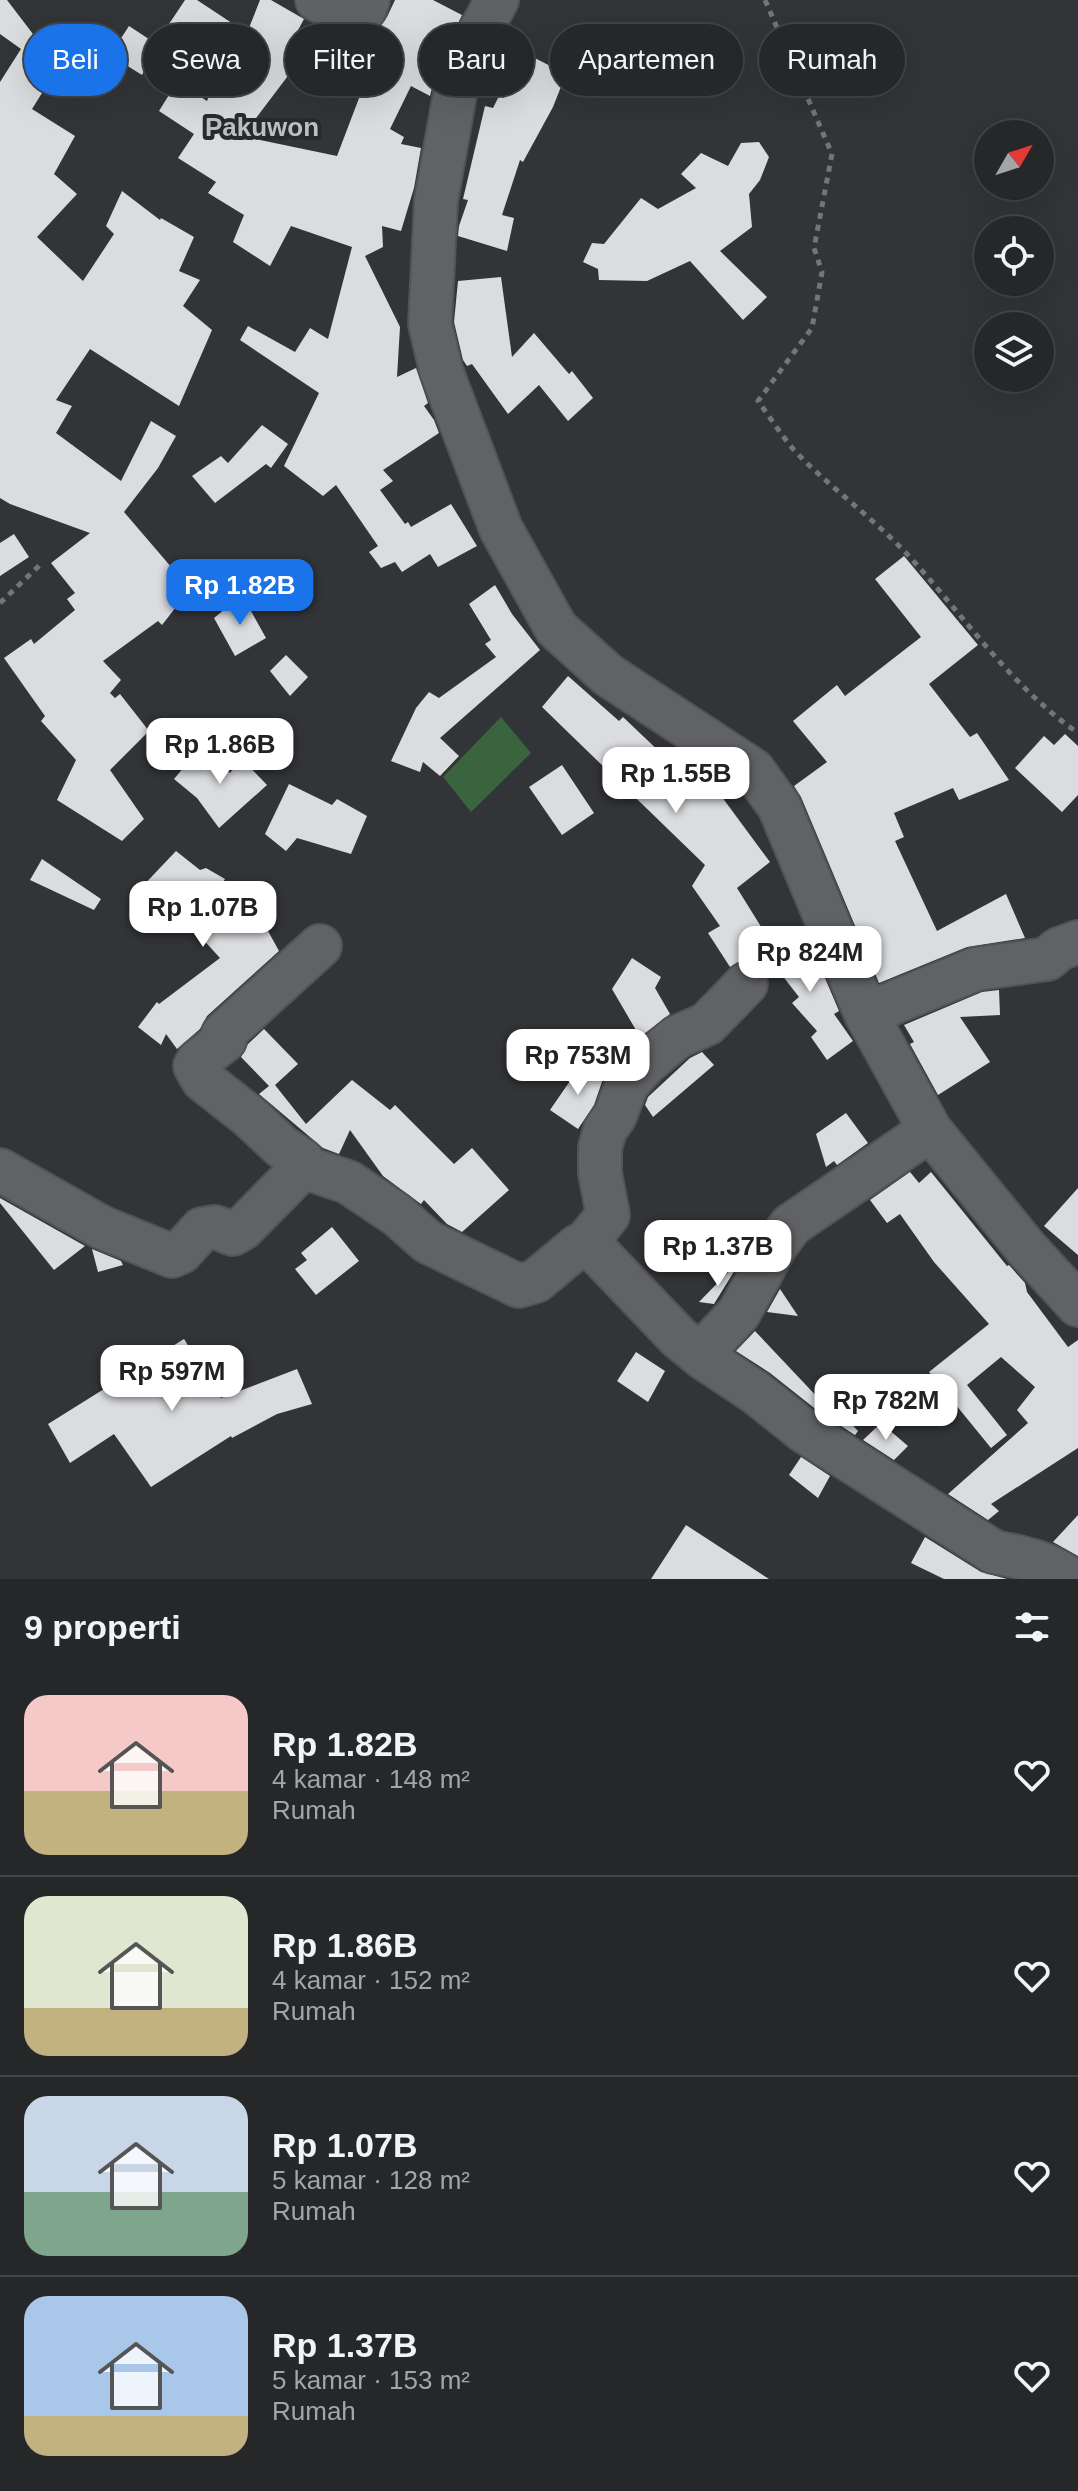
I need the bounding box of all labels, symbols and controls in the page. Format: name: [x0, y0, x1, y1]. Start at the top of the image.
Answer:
chip: Beli: [24, 24, 127, 96]
chip: Sewa: [143, 24, 269, 96]
chip: Filter: [285, 24, 403, 96]
chip: Baru: [419, 24, 534, 96]
chip: Apartemen: [550, 24, 743, 96]
chip: Rumah: [759, 24, 905, 96]
district label: Pakuwon: [205, 112, 319, 142]
north arrow: [974, 120, 1054, 200]
map controls: [974, 120, 1054, 392]
button: locate: [974, 216, 1054, 296]
button: layers: [974, 312, 1054, 392]
pin: Rp 1.82B: [157, 559, 323, 627]
text: Rp 1.82B: [184, 570, 296, 600]
pin: Rp 1.86B: [137, 718, 303, 786]
text: Rp 1.86B: [164, 729, 276, 759]
pin: Rp 1.55B: [593, 747, 759, 815]
text: Rp 1.55B: [620, 758, 732, 788]
pin: Rp 1.07B: [120, 881, 286, 949]
text: Rp 1.07B: [147, 892, 259, 922]
pin: Rp 824M: [736, 926, 884, 994]
text: Rp 824M: [757, 937, 863, 967]
pin: Rp 753M: [504, 1029, 652, 1097]
text: Rp 753M: [525, 1040, 631, 1070]
pin: Rp 1.37B: [635, 1220, 801, 1288]
text: Rp 1.37B: [662, 1231, 774, 1261]
pin: Rp 597M: [98, 1345, 246, 1413]
text: Rp 597M: [119, 1356, 225, 1386]
pin: Rp 782M: [812, 1374, 960, 1442]
text: Rp 782M: [833, 1385, 939, 1415]
icon: filters: [1010, 1605, 1054, 1649]
text: 9 properti: [24, 1608, 181, 1646]
text: Rp 1.82B: [272, 1725, 418, 1763]
icon: home: [88, 1727, 184, 1823]
icon: heart: [1010, 1753, 1054, 1797]
text: 4 kamar · 148 m²: [272, 1764, 470, 1794]
text: Rumah: [272, 1795, 356, 1825]
text: Rp 1.86B: [272, 1926, 418, 1964]
icon: home: [88, 1928, 184, 2024]
icon: heart: [1010, 1954, 1054, 1998]
text: 4 kamar · 152 m²: [272, 1965, 470, 1995]
text: Rumah: [272, 1996, 356, 2026]
text: Rp 1.07B: [272, 2126, 418, 2164]
icon: home: [88, 2128, 184, 2224]
icon: heart: [1010, 2154, 1054, 2198]
text: 5 kamar · 128 m²: [272, 2165, 470, 2195]
text: Rumah: [272, 2196, 356, 2226]
text: Rp 1.37B: [272, 2326, 418, 2364]
icon: home: [88, 2328, 184, 2424]
icon: heart: [1010, 2354, 1054, 2398]
text: 5 kamar · 153 m²: [272, 2365, 470, 2395]
text: Rumah: [272, 2396, 356, 2426]

